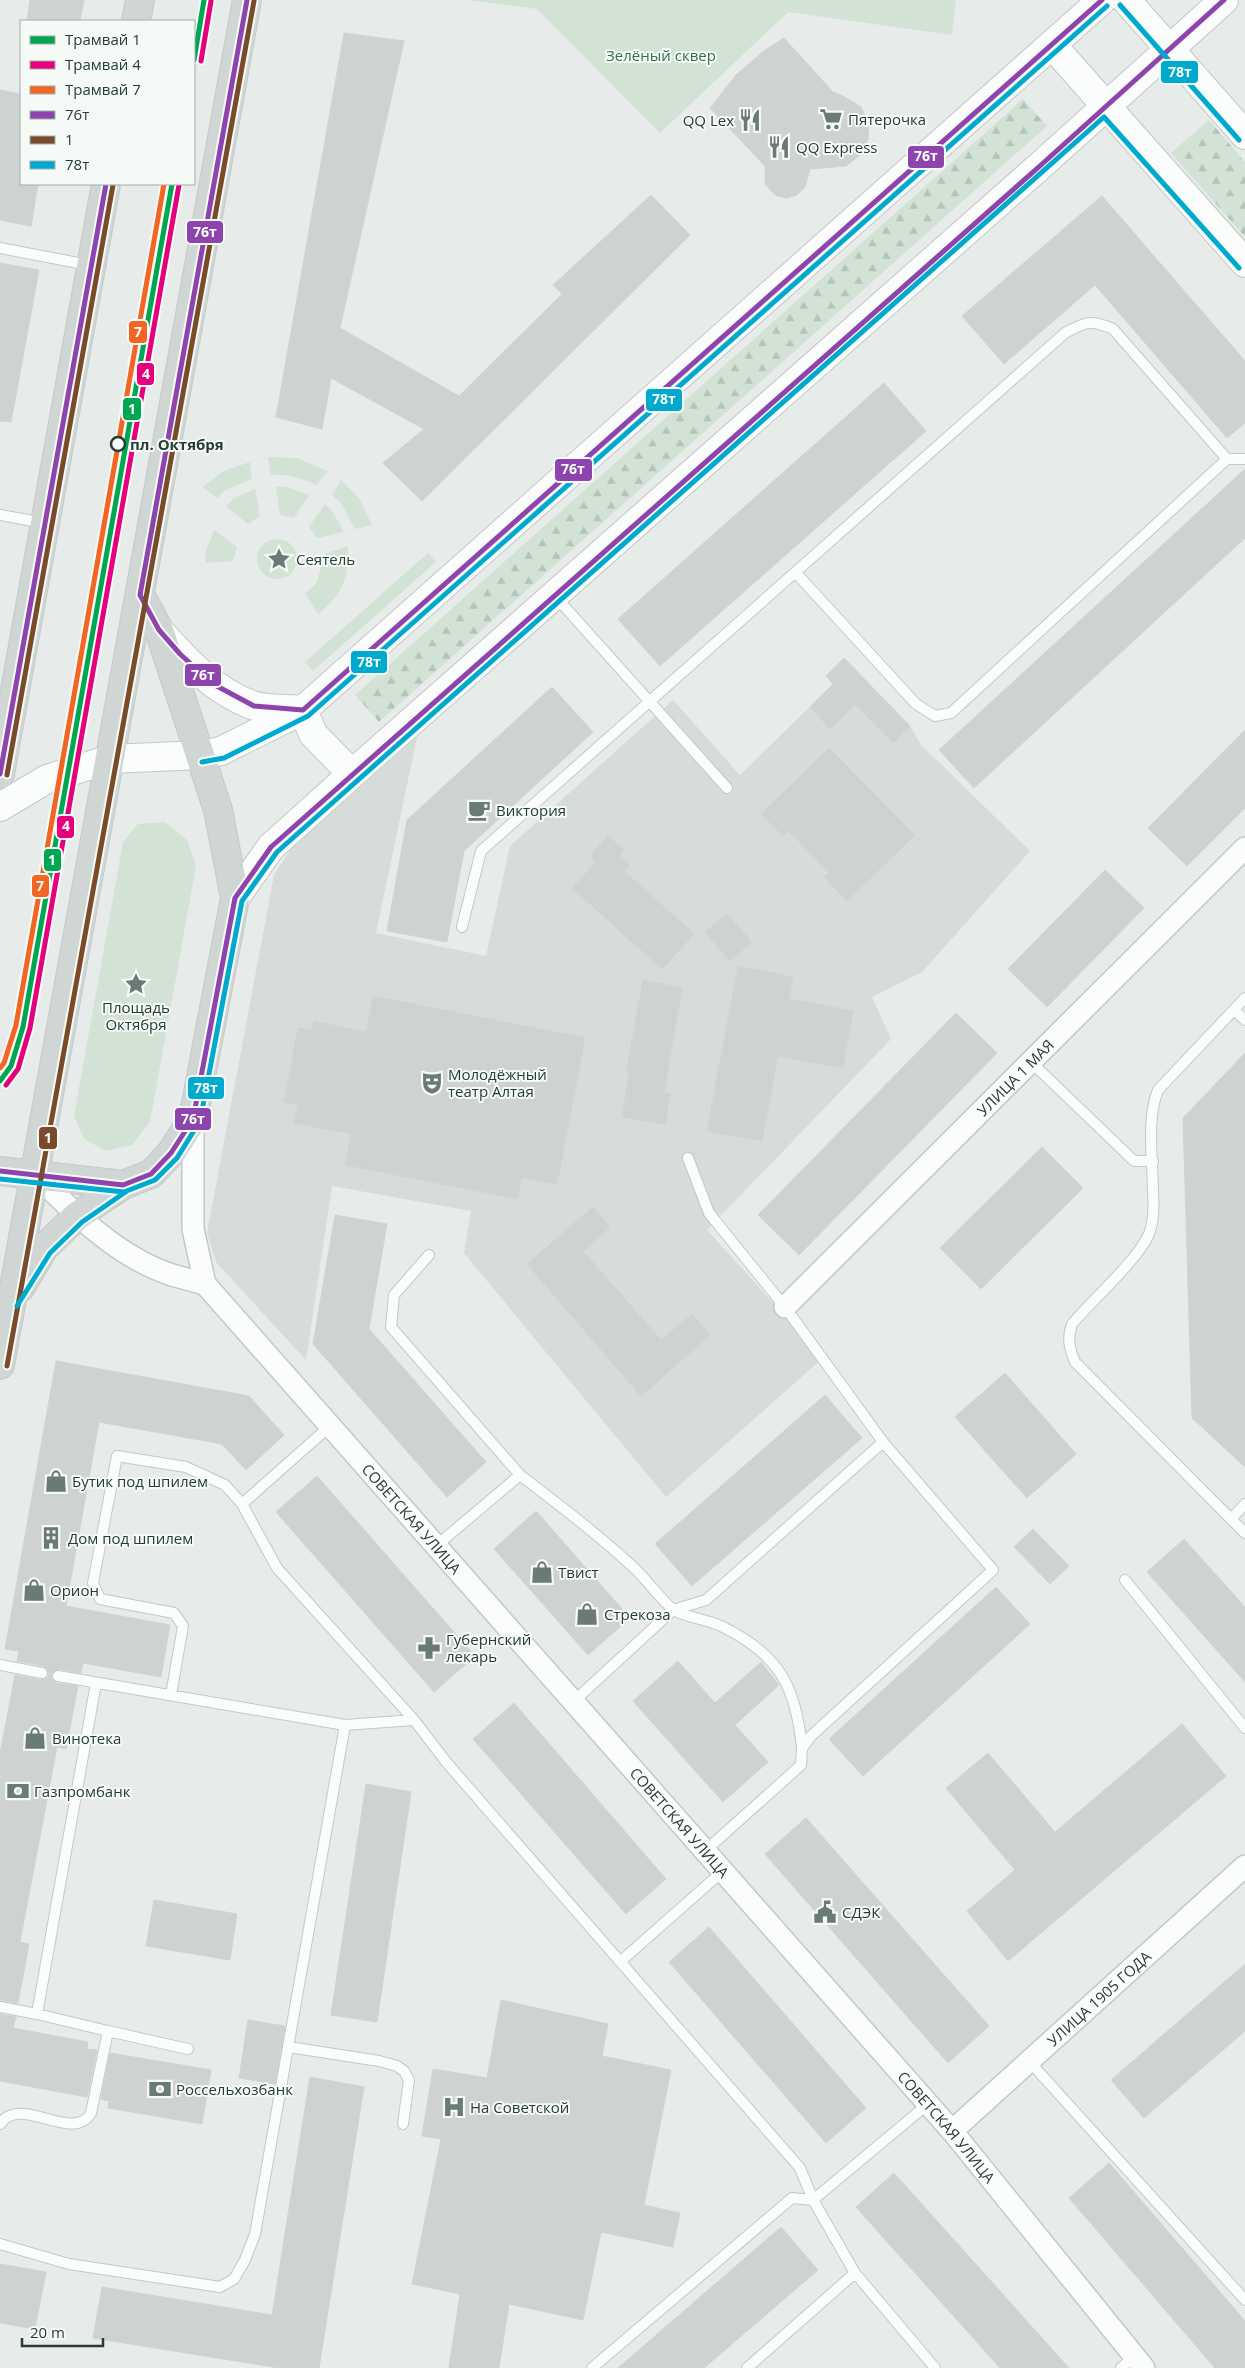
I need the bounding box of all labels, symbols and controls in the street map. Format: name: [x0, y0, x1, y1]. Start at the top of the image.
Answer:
legend: [20, 20, 195, 185]
text: Трамвай 1: [65, 29, 141, 49]
park label: Зелёный сквер: [606, 45, 716, 65]
text: Трамвай 4: [65, 54, 141, 74]
line badge: 78т: [1160, 60, 1199, 84]
text: 78т: [1168, 62, 1192, 81]
text: Трамвай 7: [65, 79, 141, 99]
text: 76т: [65, 104, 89, 124]
supermarket icon: Пятерочка: [818, 106, 844, 132]
restaurant icon: QQ Lex: [737, 107, 763, 133]
place label: Пятерочка: [848, 109, 926, 129]
place label: QQ Lex: [683, 110, 734, 130]
text: 1: [65, 129, 74, 149]
restaurant icon: QQ Express: [766, 134, 792, 160]
place label: QQ Express: [796, 137, 877, 157]
line badge: 76т: [907, 145, 945, 169]
text: 76т: [914, 146, 938, 165]
text: 78т: [65, 154, 89, 174]
line badge: 76т: [186, 220, 224, 244]
text: 76т: [193, 222, 217, 241]
line badge: 7: [128, 320, 148, 344]
text: 7: [134, 322, 142, 341]
line badge: 4: [136, 362, 155, 386]
text: 4: [142, 364, 150, 383]
line badge: 78т: [645, 388, 683, 412]
text: 78т: [652, 389, 676, 408]
line badge: 1: [122, 397, 142, 421]
text: 1: [128, 399, 136, 418]
place label: пл. Октября: [130, 434, 224, 454]
marker: пл. Октября: [110, 436, 126, 452]
line badge: 76т: [554, 458, 593, 482]
text: 76т: [561, 459, 585, 478]
place icon: Сеятель: [266, 546, 292, 572]
place label: Сеятель: [296, 549, 355, 569]
line badge: 78т: [350, 650, 388, 674]
text: 78т: [357, 652, 381, 671]
line badge: 76т: [184, 663, 222, 687]
text: 76т: [191, 665, 215, 684]
cafe icon: Виктория: [466, 797, 492, 823]
place label: Виктория: [496, 800, 566, 820]
line badge: 4: [56, 815, 75, 839]
text: 4: [62, 816, 70, 835]
line badge: 1: [43, 848, 62, 872]
text: 1: [48, 850, 56, 869]
line badge: 7: [31, 874, 50, 898]
text: 7: [36, 876, 44, 895]
place icon: Площадь Октября: [123, 971, 149, 997]
place label: Площадь Октября: [102, 997, 170, 1034]
street label: УЛИЦА 1 МАЯ: [972, 1035, 1058, 1120]
place label: Молодёжный театр Алтая: [448, 1064, 547, 1101]
theatre icon: Молодёжный театр Алтая: [419, 1070, 445, 1096]
line badge: 78т: [187, 1076, 225, 1100]
text: 78т: [194, 1078, 218, 1097]
line badge: 76т: [174, 1107, 212, 1131]
text: 76т: [181, 1109, 205, 1128]
line badge: 1: [38, 1126, 58, 1150]
text: 1: [44, 1128, 52, 1147]
street label: СОВЕТСКАЯ УЛИЦА: [358, 1459, 466, 1578]
shop icon: Бутик под шпилем: [43, 1468, 69, 1494]
place label: Бутик под шпилем: [72, 1471, 208, 1491]
building icon: Дом под шпилем: [38, 1525, 64, 1551]
place label: Дом под шпилем: [68, 1528, 193, 1548]
shop icon: Твист: [529, 1559, 555, 1585]
place label: Твист: [558, 1562, 599, 1582]
shop icon: Орион: [21, 1577, 47, 1603]
place label: Орион: [50, 1580, 99, 1600]
shop icon: Стрекоза: [574, 1601, 600, 1627]
place label: Стрекоза: [604, 1604, 670, 1624]
place label: Губернский лекарь: [446, 1629, 531, 1666]
pharmacy icon: Губернский лекарь: [416, 1635, 442, 1661]
shop icon: Винотека: [22, 1725, 48, 1751]
place label: Винотека: [52, 1728, 121, 1748]
street label: СОВЕТСКАЯ УЛИЦА: [626, 1763, 734, 1882]
bank icon: Газпромбанк: [5, 1778, 31, 1804]
place label: Газпромбанк: [34, 1781, 131, 1801]
public building icon: СДЭК: [812, 1899, 838, 1925]
place label: СДЭК: [842, 1902, 881, 1922]
street label: УЛИЦА 1905 ГОДА: [1043, 1946, 1155, 2050]
street label: СОВЕТСКАЯ УЛИЦА: [894, 2067, 1000, 2187]
bank icon: Россельхозбанк: [147, 2076, 173, 2102]
place label: Россельхозбанк: [176, 2079, 293, 2099]
hospital icon: На Советской: [441, 2094, 467, 2120]
place label: На Советской: [470, 2097, 569, 2117]
scale bar: [22, 2316, 104, 2348]
text: 20 m: [30, 2322, 65, 2342]

